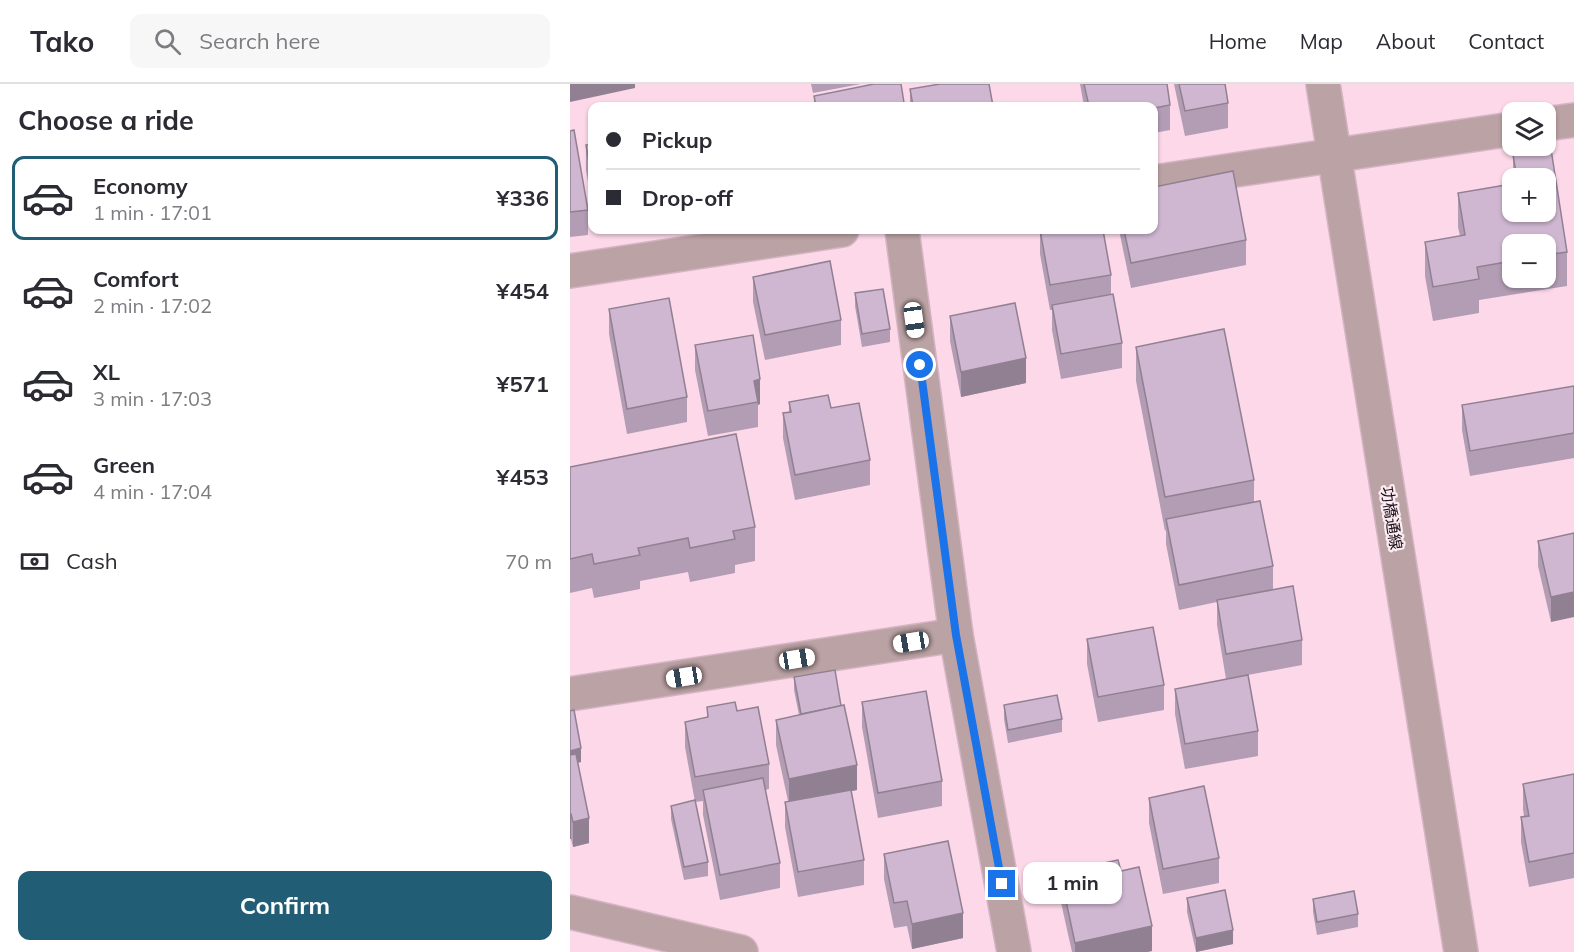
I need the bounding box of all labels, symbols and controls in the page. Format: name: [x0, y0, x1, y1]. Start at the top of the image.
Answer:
search box: [130, 14, 550, 68]
text: Tako: [30, 24, 94, 59]
icon: search: [151, 25, 184, 58]
text: Search here: [199, 27, 320, 55]
text: Home: [1209, 28, 1267, 54]
text: Map: [1300, 28, 1343, 54]
text: About: [1376, 28, 1435, 54]
text: Contact: [1468, 28, 1544, 54]
map controls: [1502, 102, 1556, 288]
button: layers: [1502, 102, 1556, 156]
text: Choose a ride: [18, 103, 194, 137]
text: Pickup: [642, 126, 712, 154]
button: +: [1502, 168, 1556, 222]
icon: car: [21, 171, 75, 225]
text: Economy: [93, 172, 188, 200]
text: ¥336: [496, 184, 549, 212]
text: Drop-off: [642, 184, 733, 212]
text: 1 min · 17:01: [93, 200, 212, 225]
button: −: [1502, 234, 1556, 288]
icon: car: [21, 264, 75, 318]
text: Comfort: [93, 265, 179, 293]
text: ¥454: [496, 277, 549, 305]
text: 2 min · 17:02: [93, 293, 212, 318]
car: [903, 301, 925, 339]
route start: [906, 351, 933, 378]
icon: car: [21, 357, 75, 411]
text: XL: [93, 358, 120, 386]
text: ¥571: [496, 370, 549, 398]
text: 3 min · 17:03: [93, 386, 212, 411]
icon: car: [21, 450, 75, 504]
text: Green: [93, 451, 155, 479]
text: ¥453: [496, 463, 549, 491]
text: 4 min · 17:04: [93, 479, 212, 504]
street label: 功橋通線: [1377, 485, 1407, 551]
icon: cash: [18, 545, 51, 578]
text: Cash: [66, 547, 118, 575]
text: 70 m: [505, 549, 552, 574]
car: [892, 630, 930, 654]
car: [778, 647, 816, 671]
car: [665, 665, 703, 689]
callout: 1 min: [1023, 863, 1122, 905]
route end: [988, 870, 1015, 897]
text: 1 min: [1046, 870, 1099, 895]
button: Confirm: [18, 871, 552, 940]

